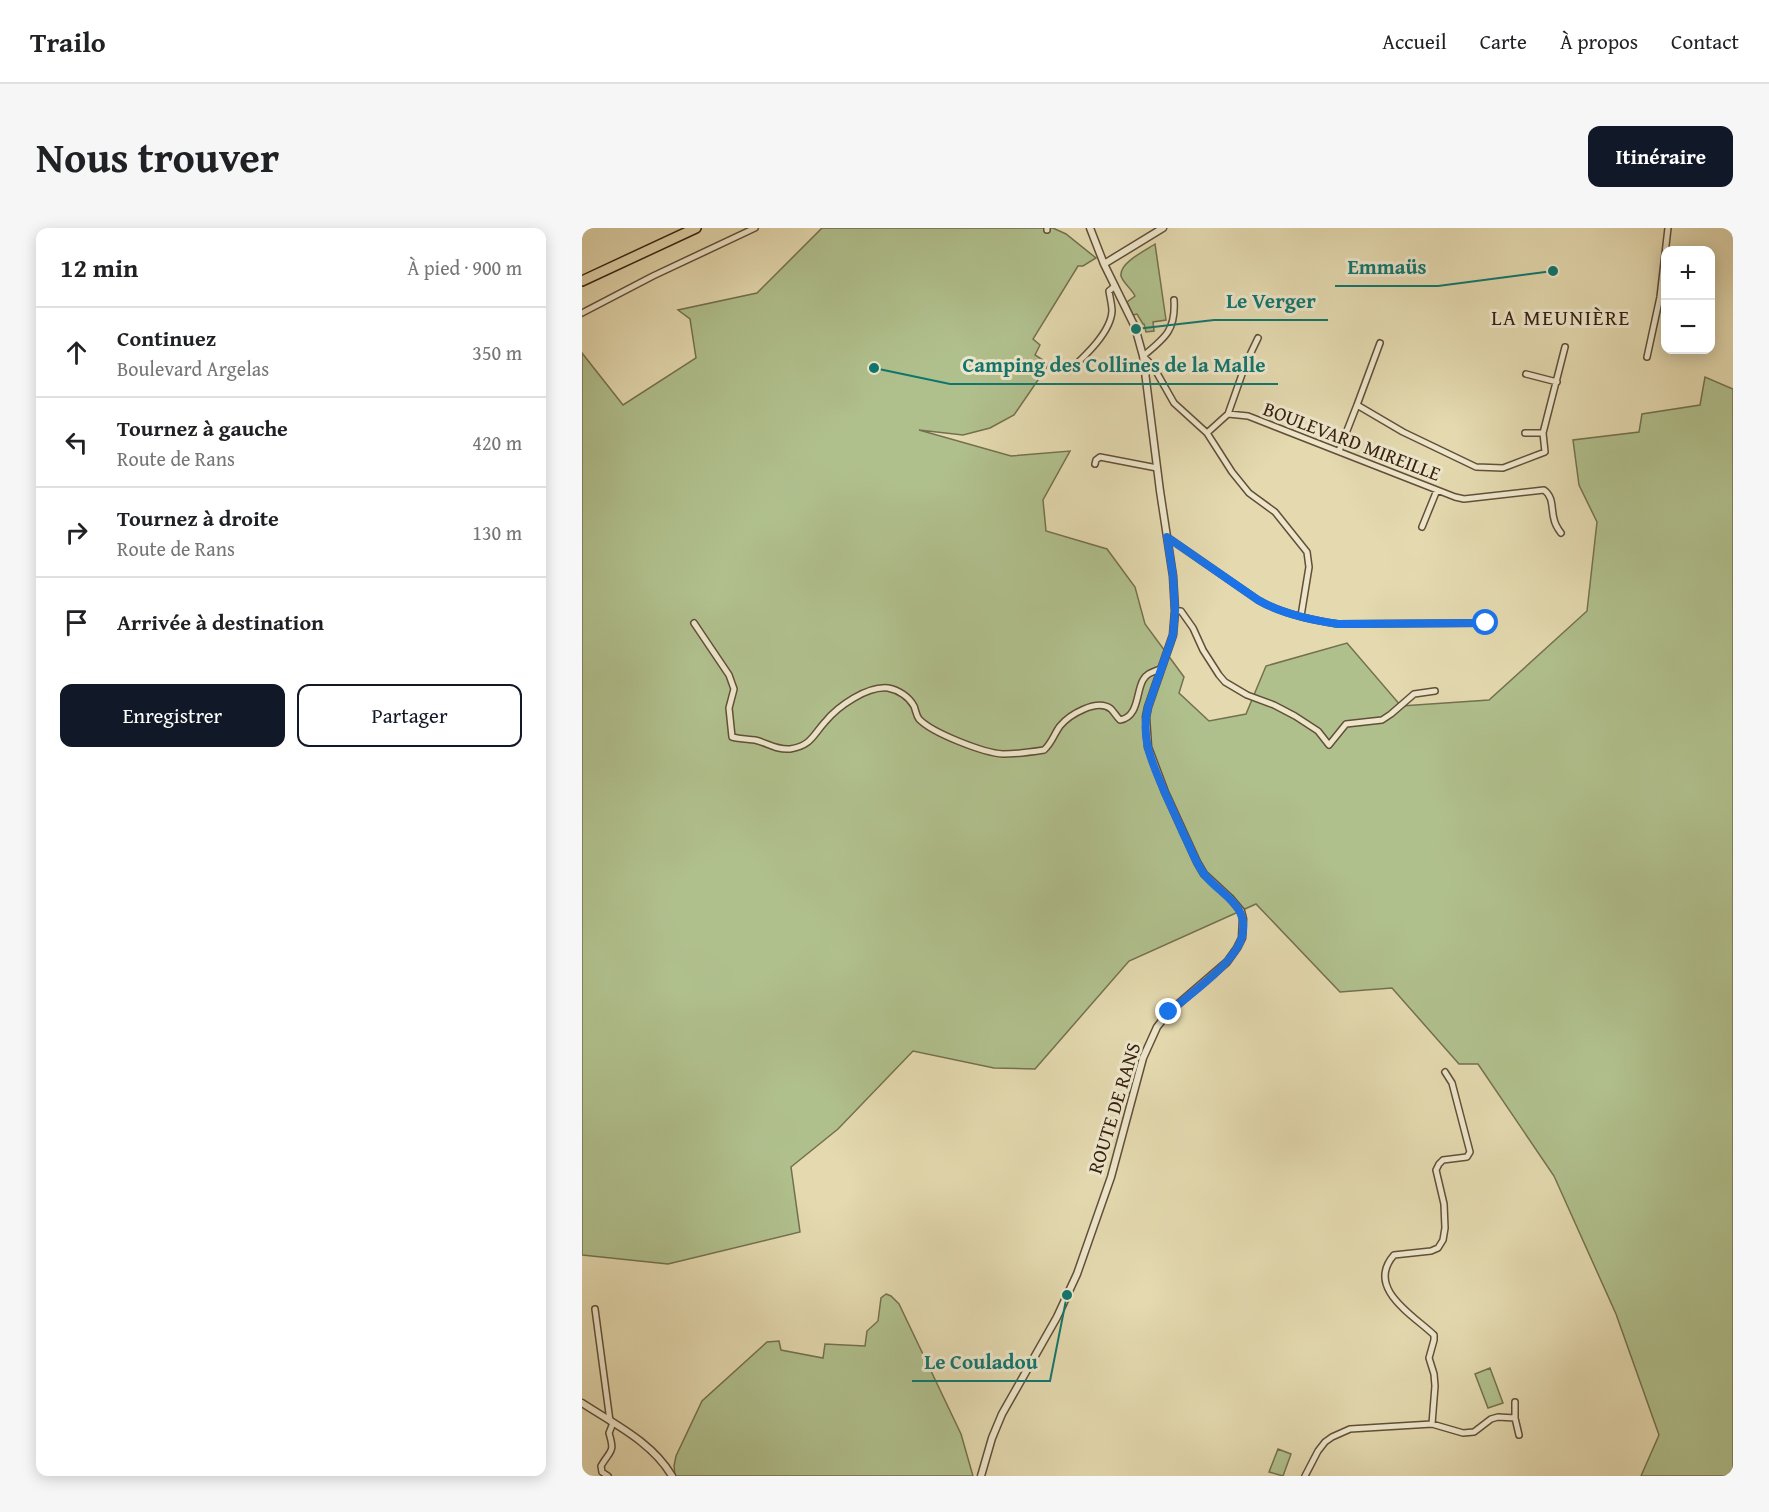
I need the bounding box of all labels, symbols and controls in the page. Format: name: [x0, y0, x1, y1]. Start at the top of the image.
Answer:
text: Trailo: [30, 21, 106, 62]
text: Accueil: [1382, 26, 1447, 57]
text: Carte: [1480, 26, 1527, 57]
text: À propos: [1560, 26, 1638, 57]
text: Contact: [1671, 26, 1739, 57]
text: Nous trouver: [36, 126, 279, 187]
button: Itinéraire: [1588, 126, 1733, 187]
map controls: [1661, 246, 1715, 354]
button: +: [1661, 246, 1715, 300]
callout: Emmaüs: [1335, 247, 1438, 286]
text: 12 min: [60, 248, 138, 287]
text: Emmaüs: [1347, 251, 1427, 282]
text: À pied · 900 m: [407, 253, 522, 282]
callout: Le Verger: [1214, 281, 1328, 320]
text: Le Verger: [1226, 285, 1316, 316]
button: −: [1661, 300, 1715, 354]
district label: LA MEUNIÈRE: [1491, 302, 1631, 333]
text: Continuez: [117, 322, 216, 354]
icon: ahead: [60, 336, 93, 369]
text: 350 m: [472, 338, 522, 367]
callout: Camping des Collines de la Malle: [950, 345, 1278, 384]
text: Camping des Collines de la Malle: [962, 349, 1266, 380]
text: Boulevard Argelas: [117, 354, 269, 383]
street label: BOULEVARD MIREILLE: [1259, 393, 1445, 488]
text: Tournez à gauche: [117, 412, 288, 444]
icon: left: [60, 426, 93, 459]
text: 420 m: [472, 428, 522, 457]
text: Route de Rans: [117, 444, 235, 473]
text: Tournez à droite: [117, 502, 279, 534]
icon: right: [60, 516, 93, 549]
text: 130 m: [472, 518, 522, 547]
text: Route de Rans: [117, 534, 235, 563]
icon: arrive: [60, 606, 93, 639]
text: Arrivée à destination: [117, 606, 324, 638]
route start: [1472, 609, 1498, 635]
button: Enregistrer: [60, 684, 285, 747]
button: Partager: [297, 684, 522, 747]
route end: [1155, 998, 1181, 1024]
street label: ROUTE DE RANS: [1080, 1039, 1147, 1177]
callout: Le Couladou: [912, 1342, 1050, 1381]
text: Le Couladou: [924, 1346, 1038, 1377]

